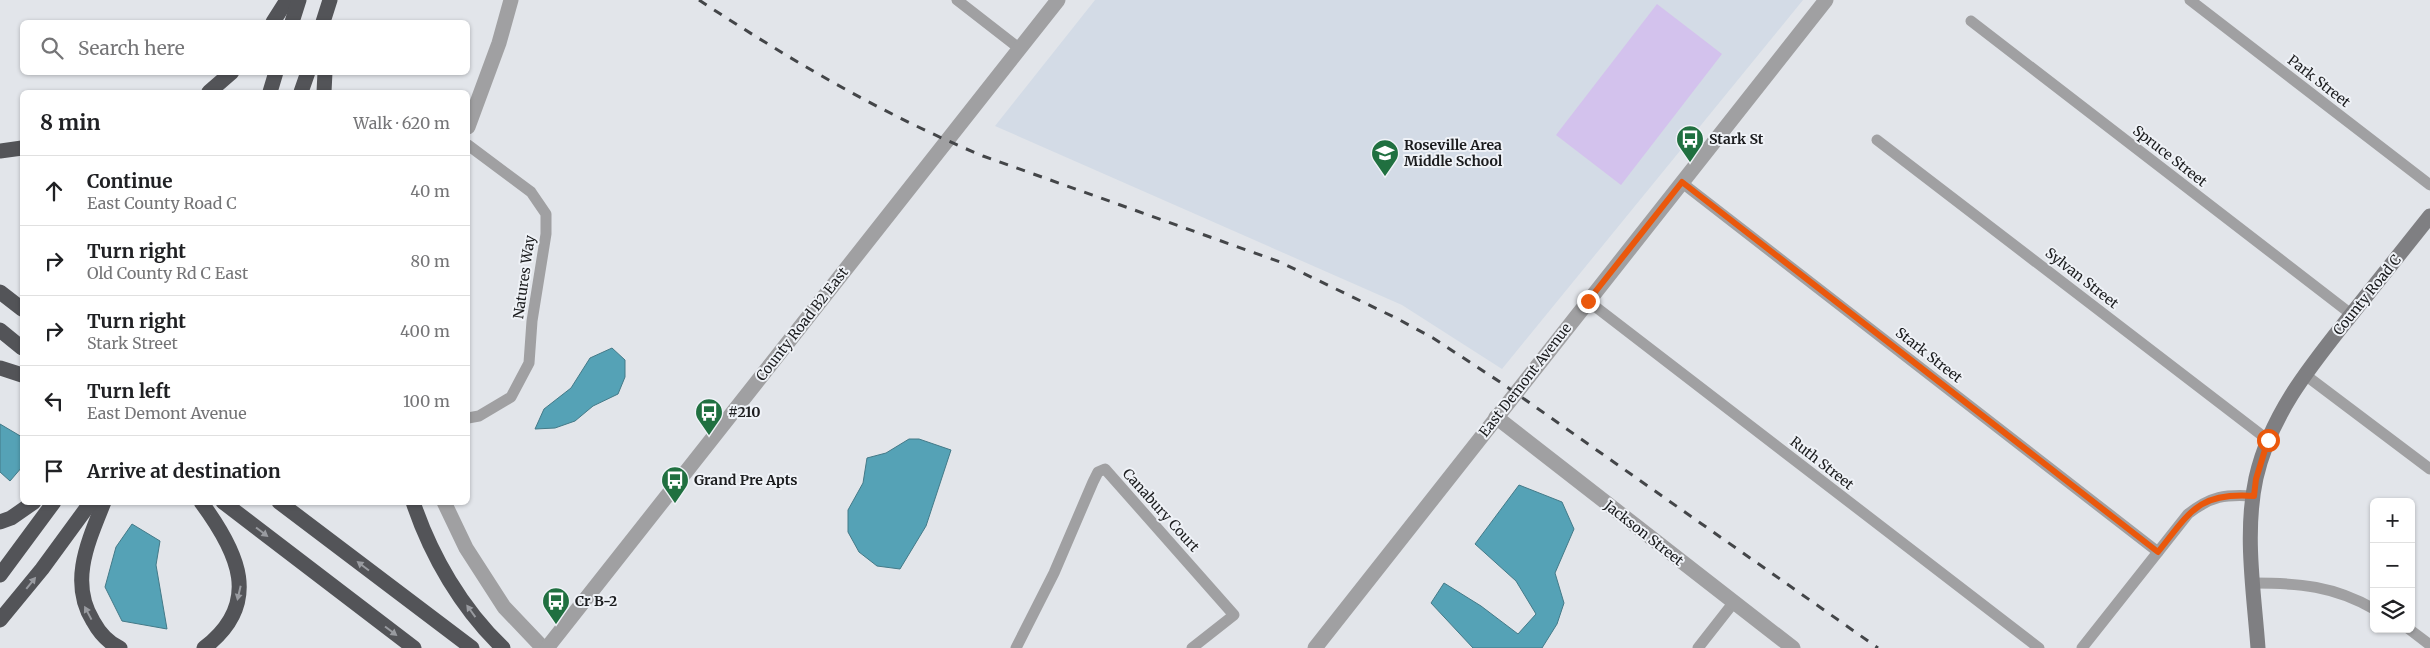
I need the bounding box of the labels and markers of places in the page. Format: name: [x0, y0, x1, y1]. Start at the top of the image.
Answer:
bus stop icon: Stark St: [1675, 124, 1705, 163]
place label: Stark St: [1709, 130, 1764, 148]
place label: Roseville Area Middle School: [1404, 136, 1503, 170]
school or university icon: Roseville Area Middle School: [1370, 138, 1400, 177]
bus stop icon: #210: [694, 397, 724, 436]
place label: #210: [728, 403, 760, 421]
bus stop icon: Grand Pre Apts: [660, 465, 690, 504]
place label: Grand Pre Apts: [694, 471, 798, 489]
bus stop icon: Cr B-2: [541, 586, 571, 625]
place label: Cr B-2: [575, 592, 617, 610]

